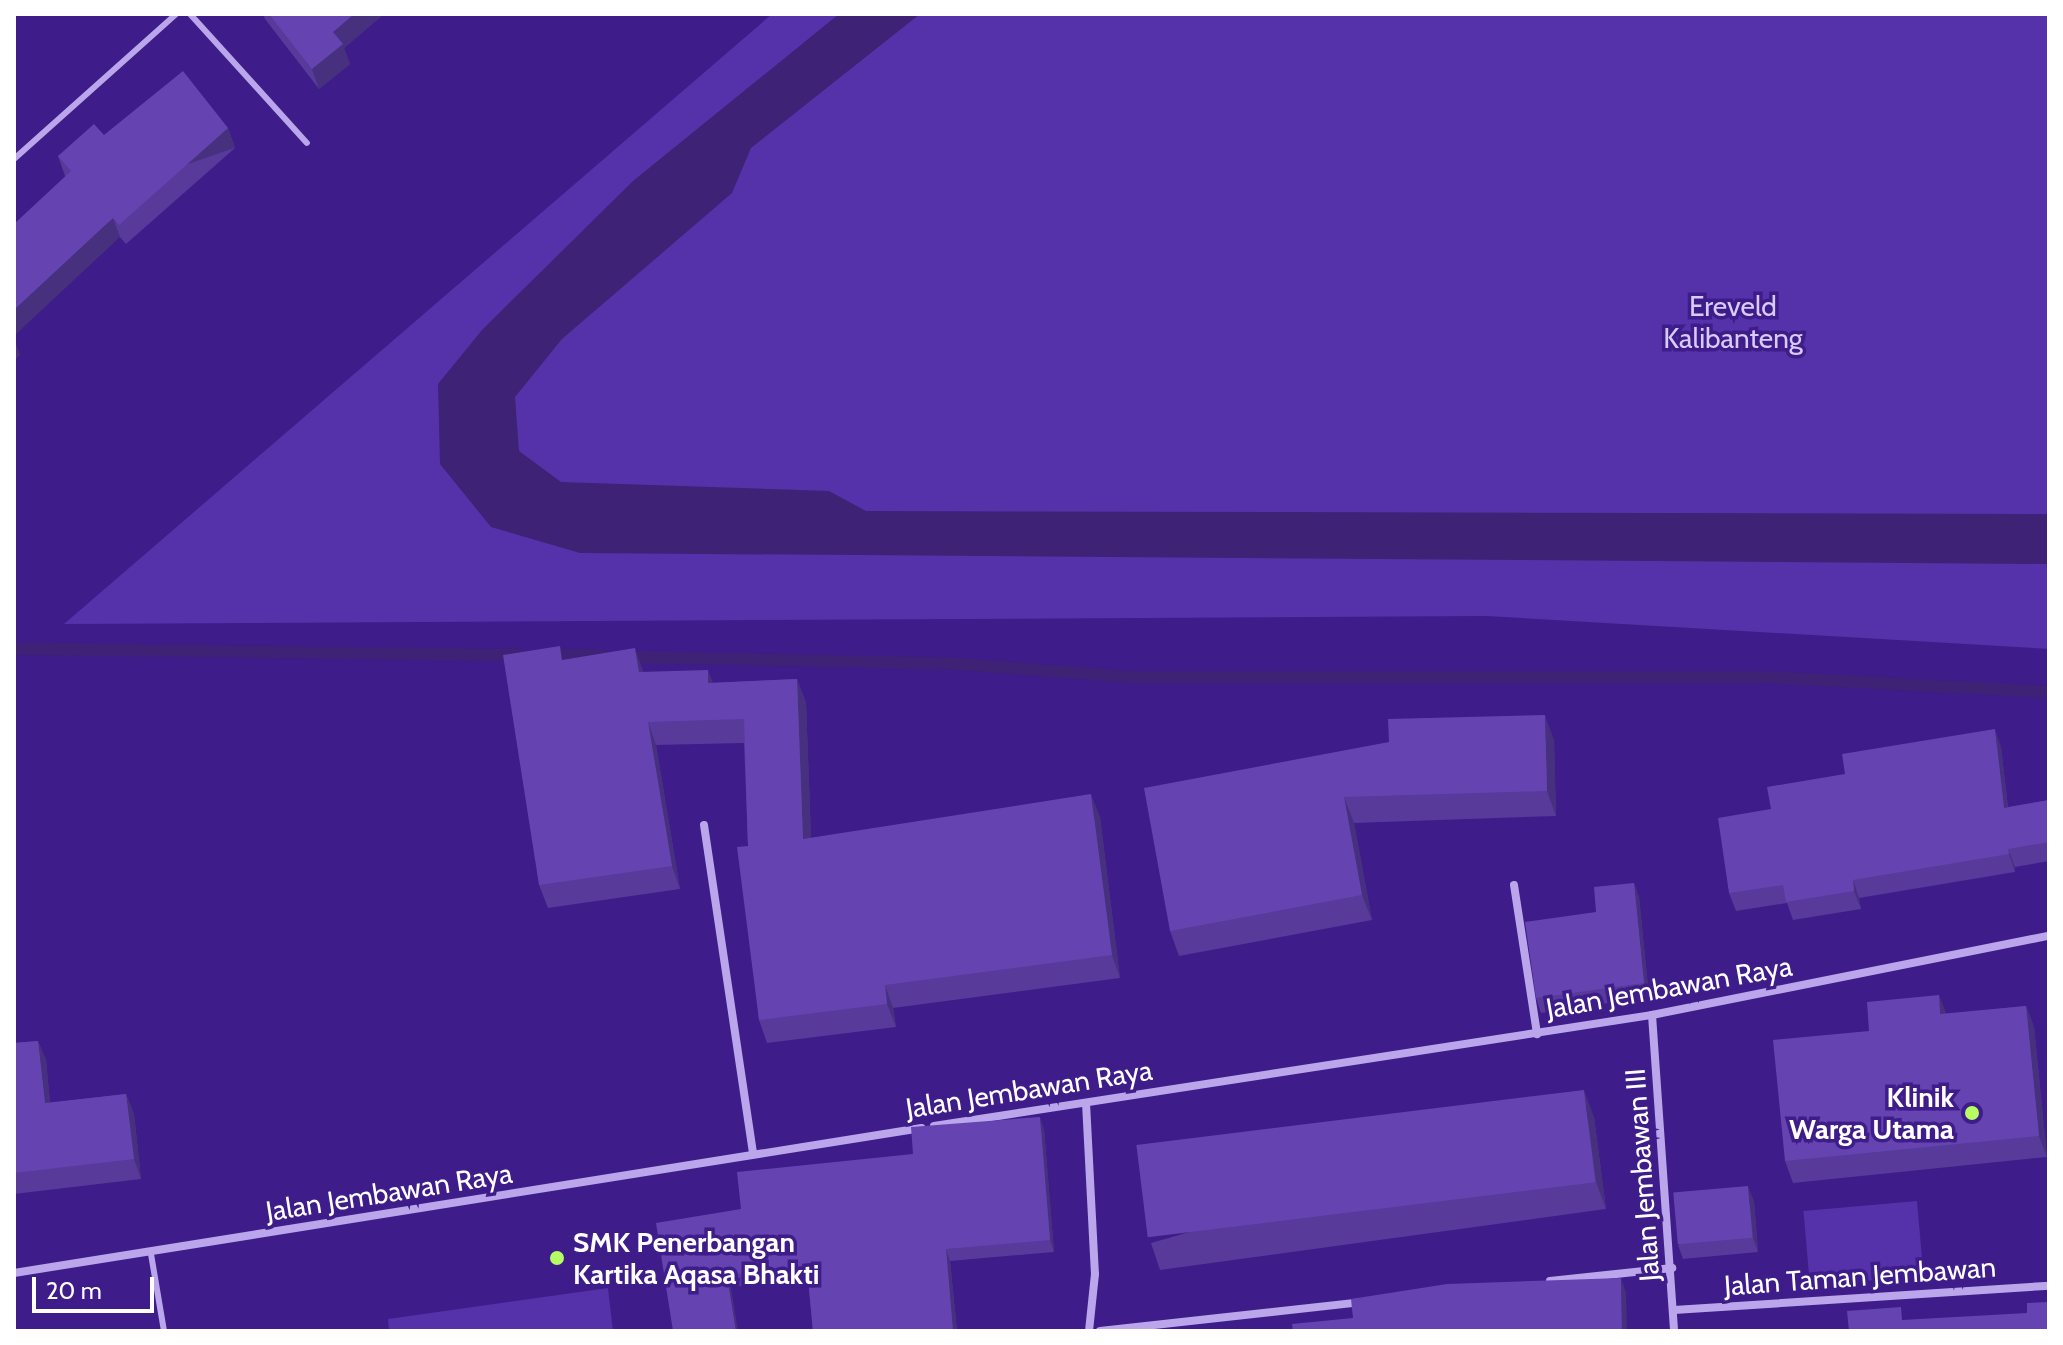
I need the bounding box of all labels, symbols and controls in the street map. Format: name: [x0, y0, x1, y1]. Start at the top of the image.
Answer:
park label: Ereveld Kalibanteng: [1663, 289, 1803, 355]
street label: Jalan Jembawan Raya: [1543, 949, 1795, 1025]
street label: Jalan Jembawan Raya: [903, 1053, 1155, 1125]
street label: Jalan Jembawan III: [1618, 1067, 1666, 1283]
place label: Klinik Warga Utama: [1789, 1080, 1954, 1146]
marker: Klinik Warga Utama: [1961, 1102, 1983, 1124]
street label: Jalan Jembawan Raya: [263, 1156, 515, 1228]
place label: SMK Penerbangan Kartika Aqasa Bhakti: [573, 1225, 820, 1291]
marker: SMK Penerbangan Kartika Aqasa Bhakti: [548, 1249, 566, 1267]
street label: Jalan Taman Jembawan: [1723, 1250, 1997, 1302]
scale bar: [36, 1261, 158, 1311]
text: 20 m: [46, 1276, 102, 1305]

